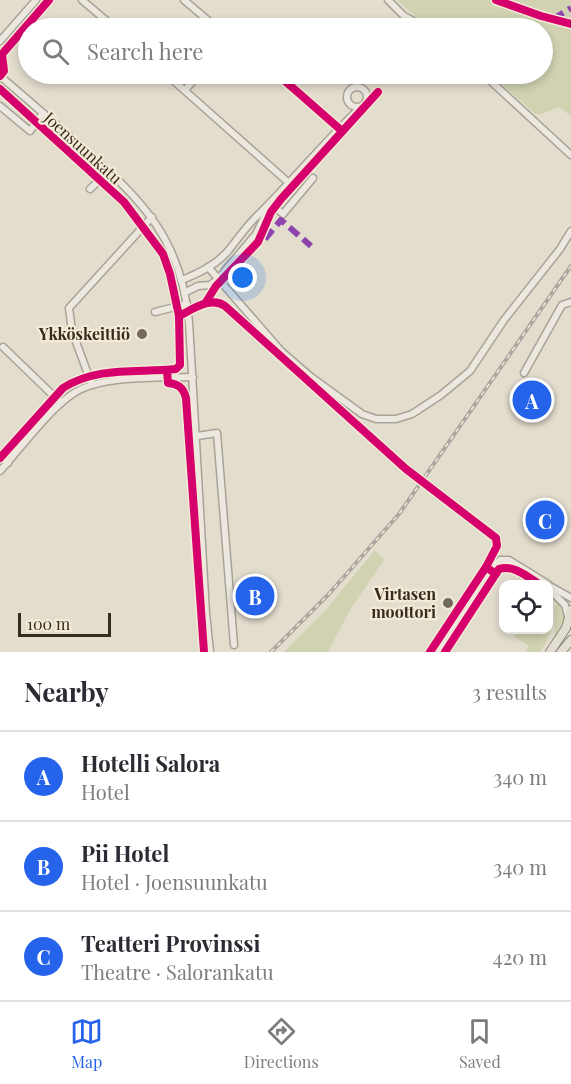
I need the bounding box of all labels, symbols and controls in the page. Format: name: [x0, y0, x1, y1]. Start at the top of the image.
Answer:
search box: [18, 18, 553, 84]
icon: search: [39, 35, 72, 68]
text: Search here: [87, 36, 203, 66]
street label: Joensuunkatu: [39, 106, 127, 188]
your location: [228, 263, 257, 292]
place label: Ykköskeittiö: [38, 323, 130, 344]
marker: Ykköskeittiö: [135, 327, 149, 341]
pin: A: [512, 378, 552, 422]
pin: C: [526, 498, 564, 542]
pin: B: [236, 574, 274, 618]
map controls: [499, 580, 553, 634]
button: locate: [499, 580, 553, 634]
place label: Virtasen moottori: [371, 583, 436, 622]
marker: Virtasen moottori: [441, 596, 455, 610]
scale bar: [18, 610, 111, 638]
text: 100 m: [27, 613, 70, 634]
text: Nearby: [24, 674, 109, 709]
text: 3 results: [472, 678, 547, 705]
text: Hotelli Salora: [81, 748, 220, 778]
text: A: [37, 763, 50, 790]
text: 340 m: [493, 763, 547, 790]
text: Hotel: [81, 778, 130, 805]
text: Pii Hotel: [81, 838, 169, 868]
text: B: [37, 853, 50, 880]
text: 340 m: [493, 853, 547, 880]
text: Hotel · Joensuunkatu: [81, 868, 268, 895]
text: Teatteri Provinssi: [81, 928, 260, 958]
text: C: [36, 943, 51, 970]
text: 420 m: [493, 943, 547, 970]
text: Theatre · Salorankatu: [81, 958, 274, 985]
tab: Map: [70, 1015, 103, 1072]
tab: Directions: [244, 1015, 319, 1072]
tab: Saved: [459, 1015, 501, 1072]

